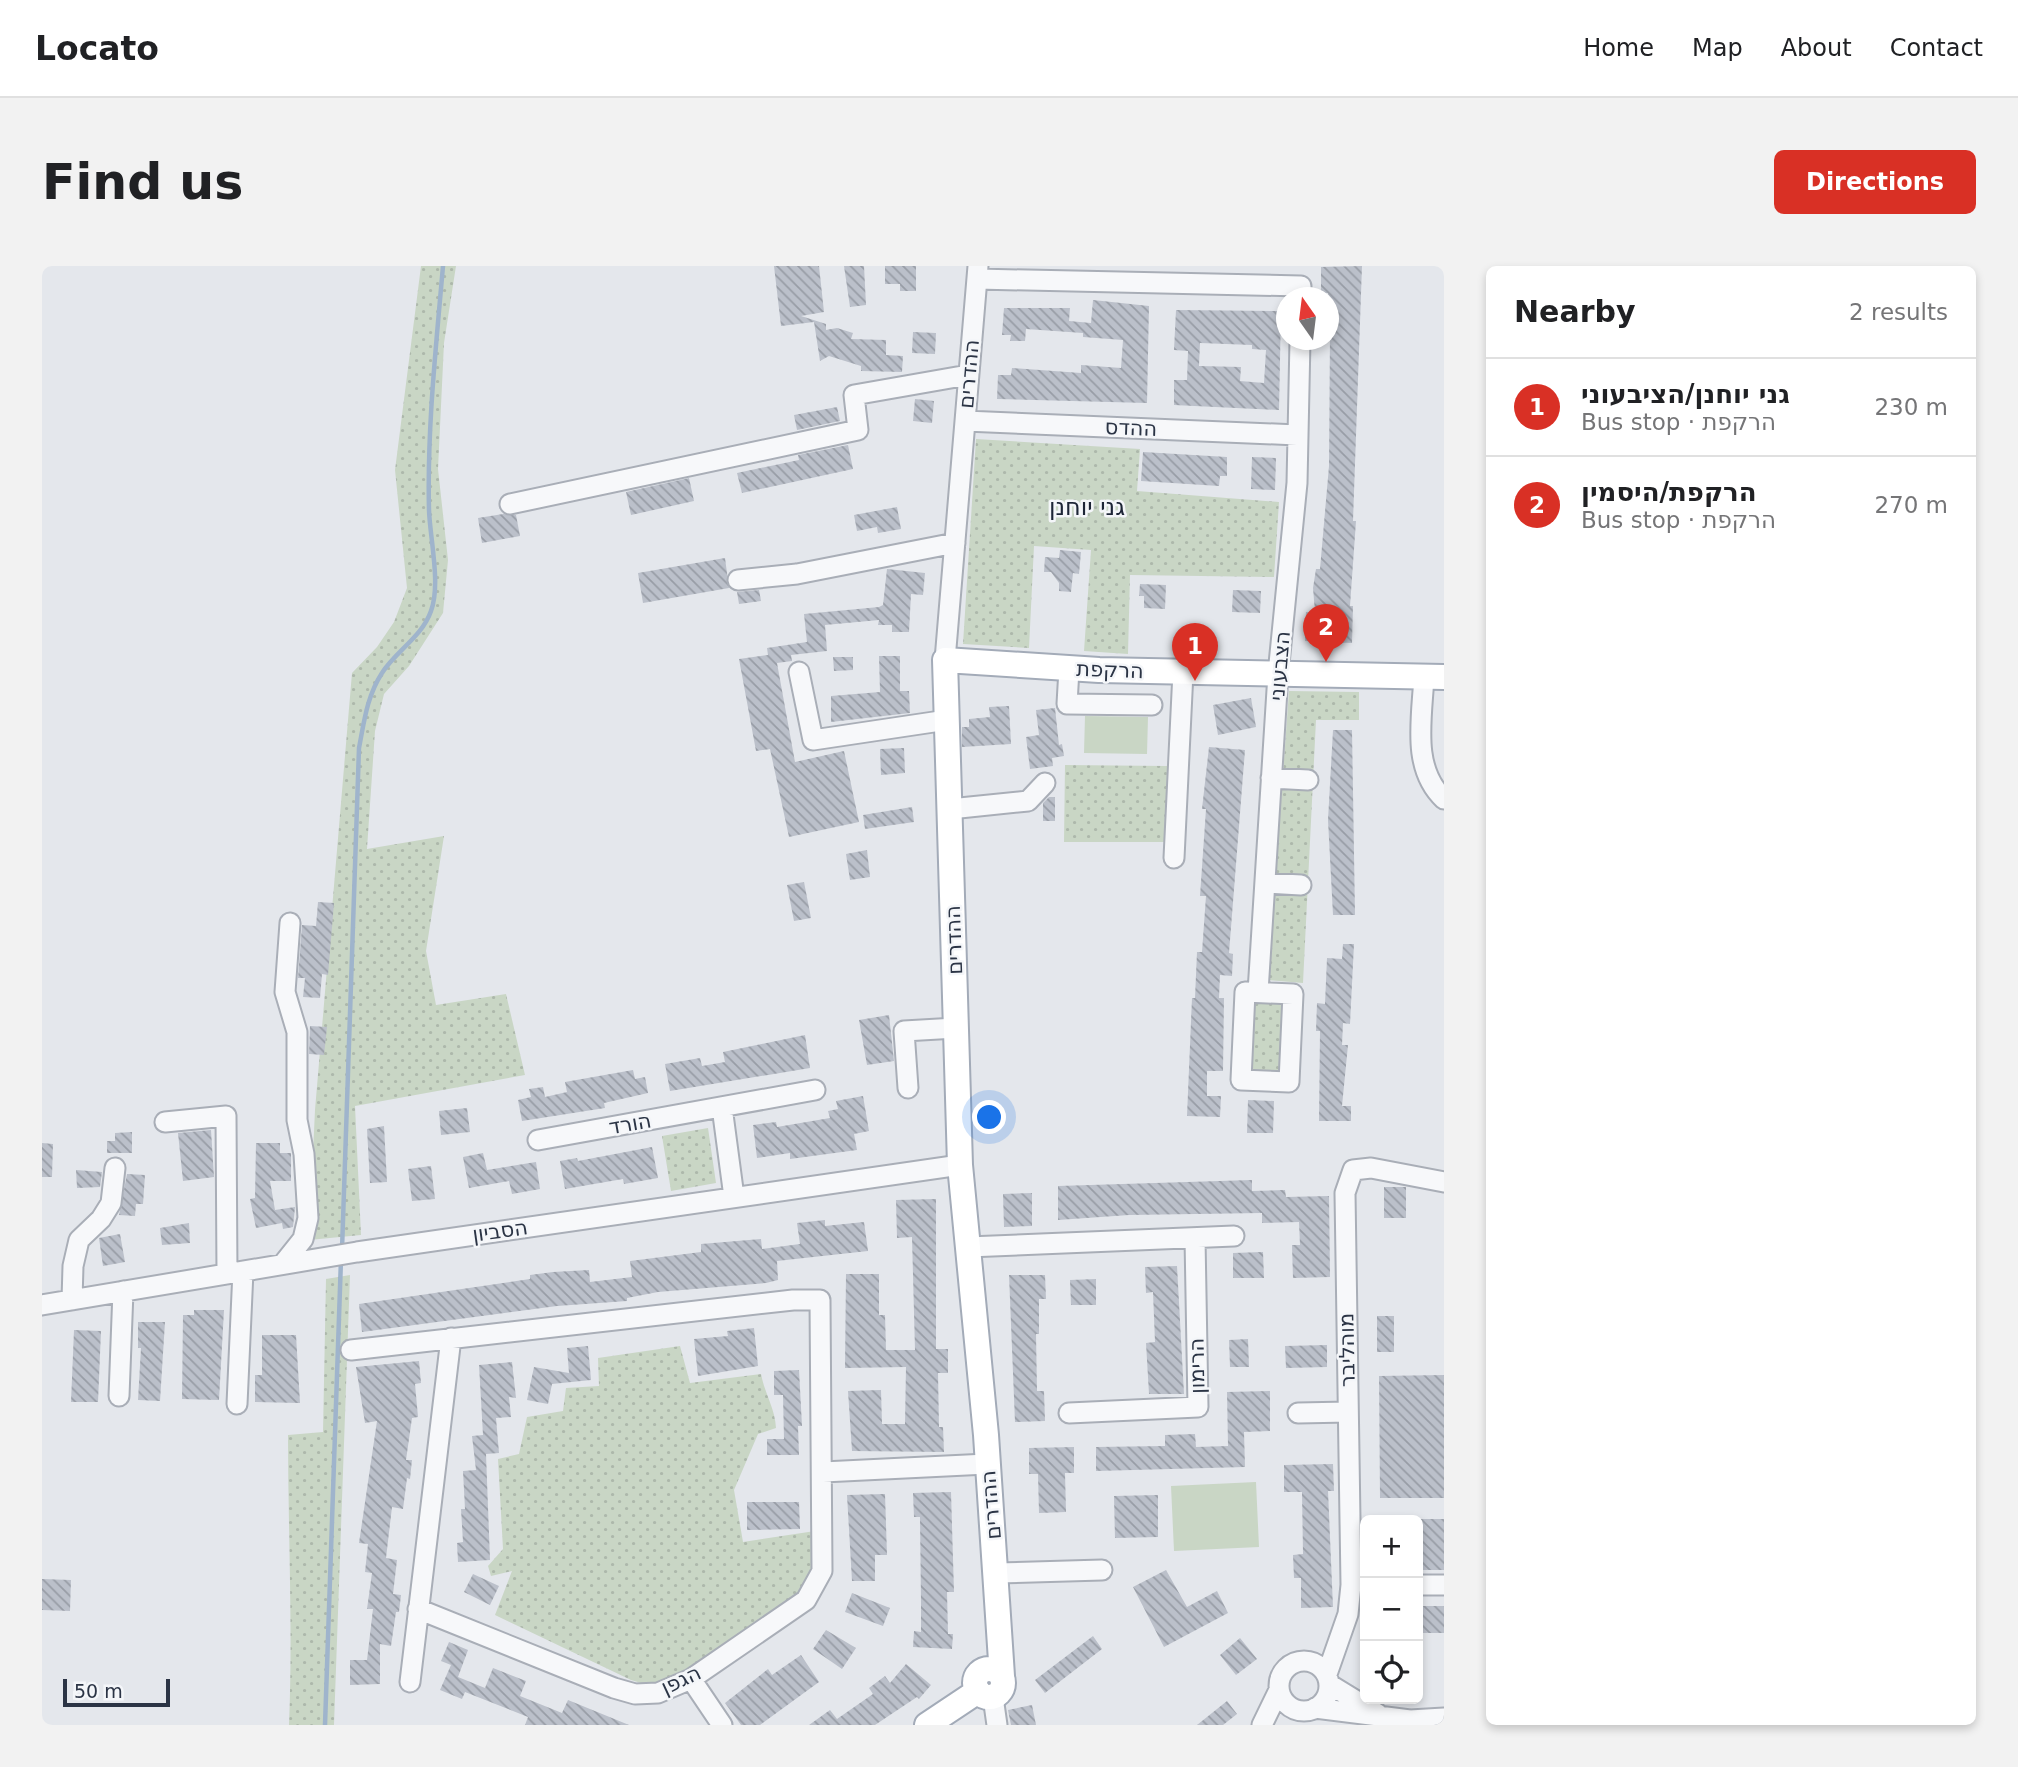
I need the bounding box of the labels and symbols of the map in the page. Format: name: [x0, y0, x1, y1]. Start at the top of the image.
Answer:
north arrow: [1276, 287, 1339, 350]
street label: ההדרים: [954, 338, 984, 410]
street label: ההדס: [1104, 415, 1158, 441]
district label: גני יוחנן: [1049, 493, 1125, 521]
pin: 2: [1303, 604, 1349, 662]
pin: 1: [1172, 623, 1218, 681]
street label: הצבעוני: [1265, 630, 1295, 702]
street label: הרקפת: [1076, 657, 1144, 683]
street label: ההדרים: [941, 905, 967, 975]
your location: [972, 1100, 1006, 1134]
street label: הורד: [607, 1108, 653, 1140]
street label: הסביון: [471, 1215, 529, 1247]
street label: מוהליבר: [1334, 1313, 1360, 1387]
street label: הרימון: [1185, 1338, 1209, 1394]
street label: ההדרים: [976, 1469, 1006, 1541]
street label: הגפן: [657, 1660, 705, 1700]
scale bar: [63, 1676, 170, 1708]

